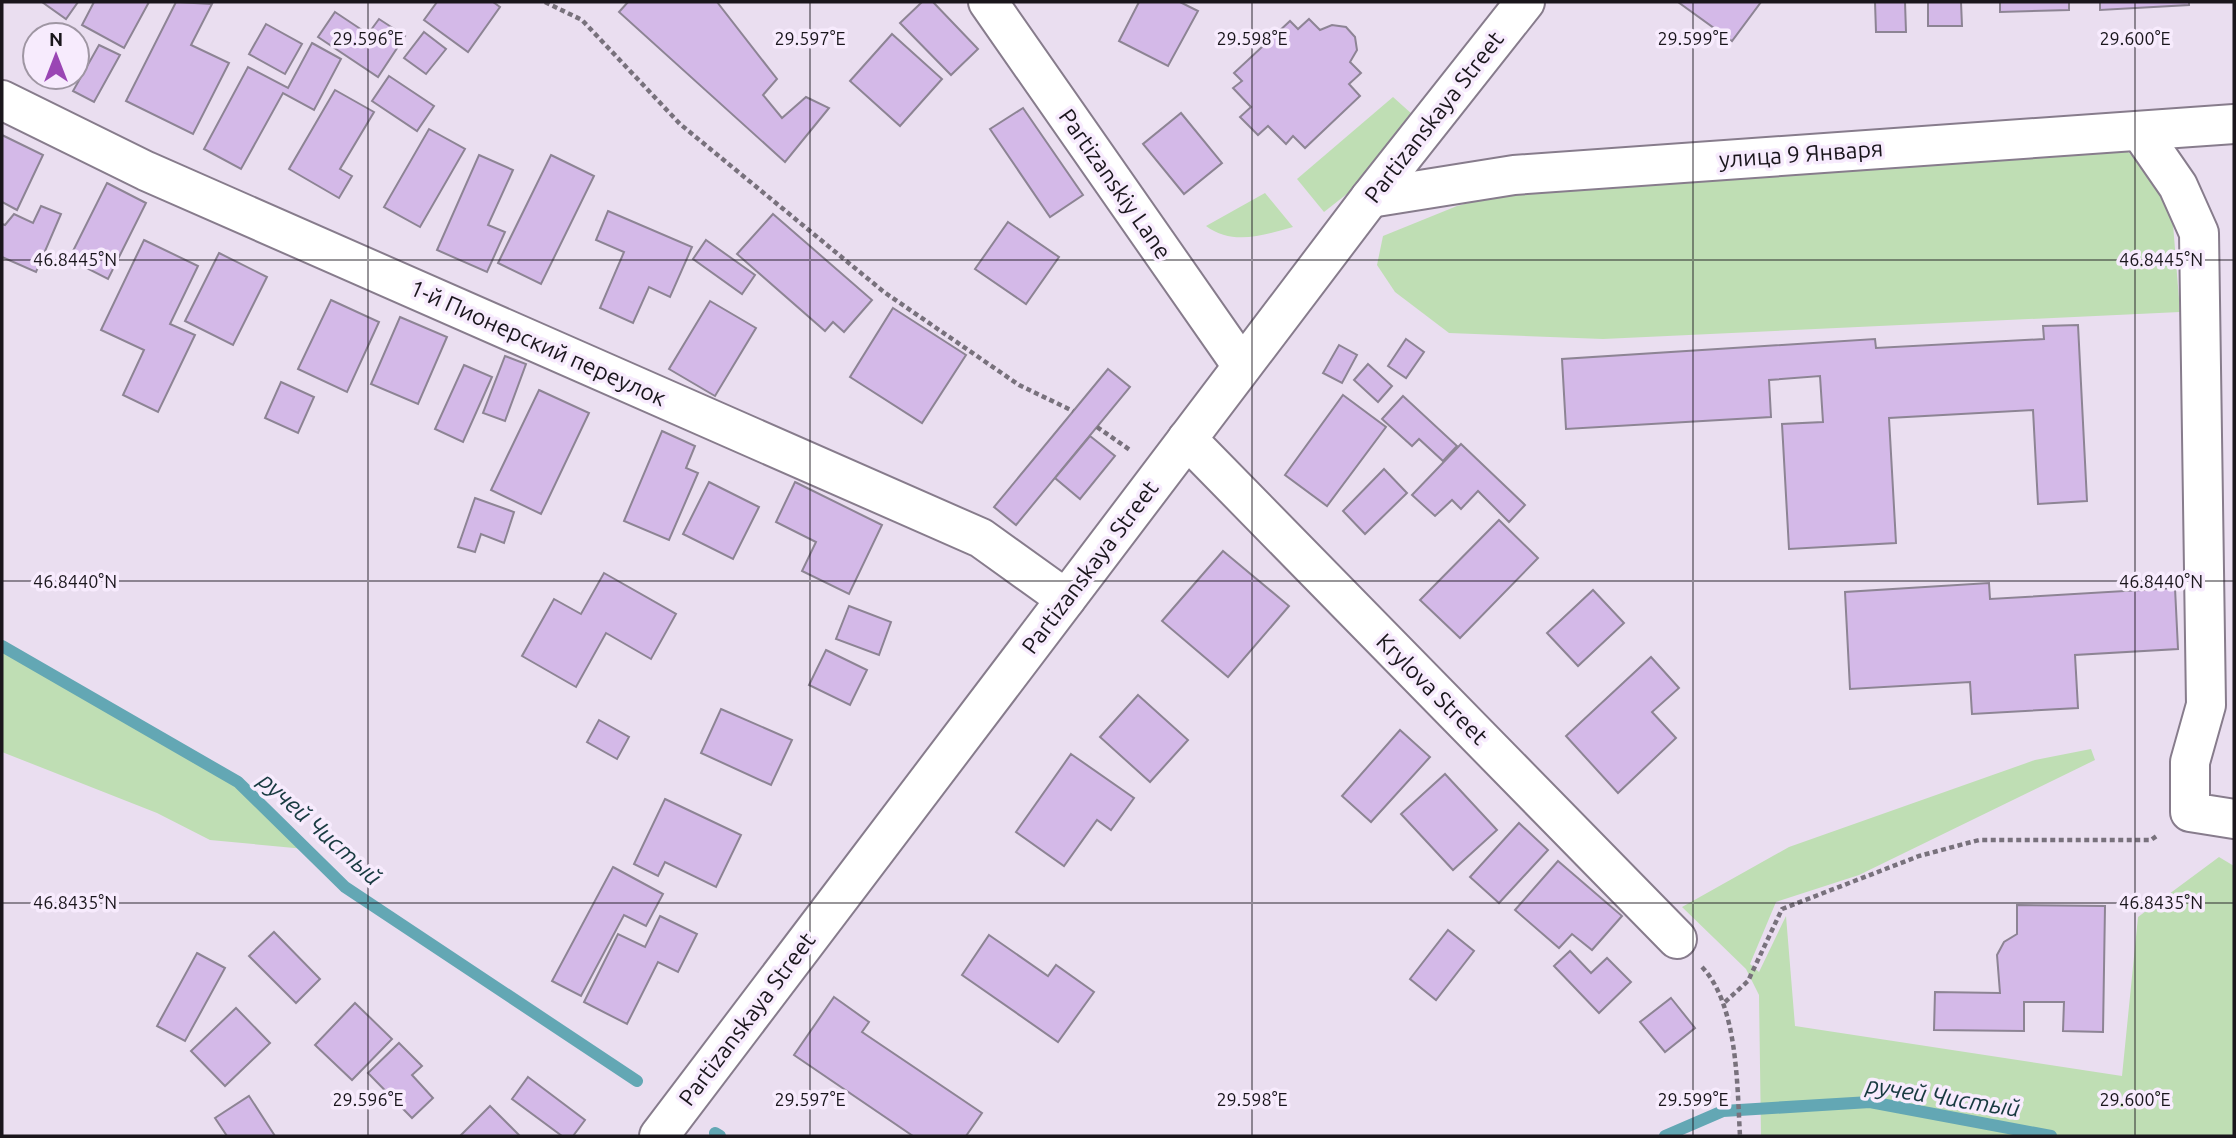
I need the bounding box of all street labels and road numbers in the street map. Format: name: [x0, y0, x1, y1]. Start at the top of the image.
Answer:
street label: Partizanskaya Street: [1359, 26, 1508, 207]
street label: Partizanskiy Lane: [1054, 104, 1176, 263]
street label: улица 9 Января: [1718, 135, 1884, 172]
street label: 1-й Пионерский переулок: [406, 275, 670, 410]
street label: Partizanskaya Street: [1016, 475, 1163, 658]
street label: Krylova Street: [1372, 628, 1493, 749]
street label: Partizanskaya Street: [673, 927, 820, 1110]

